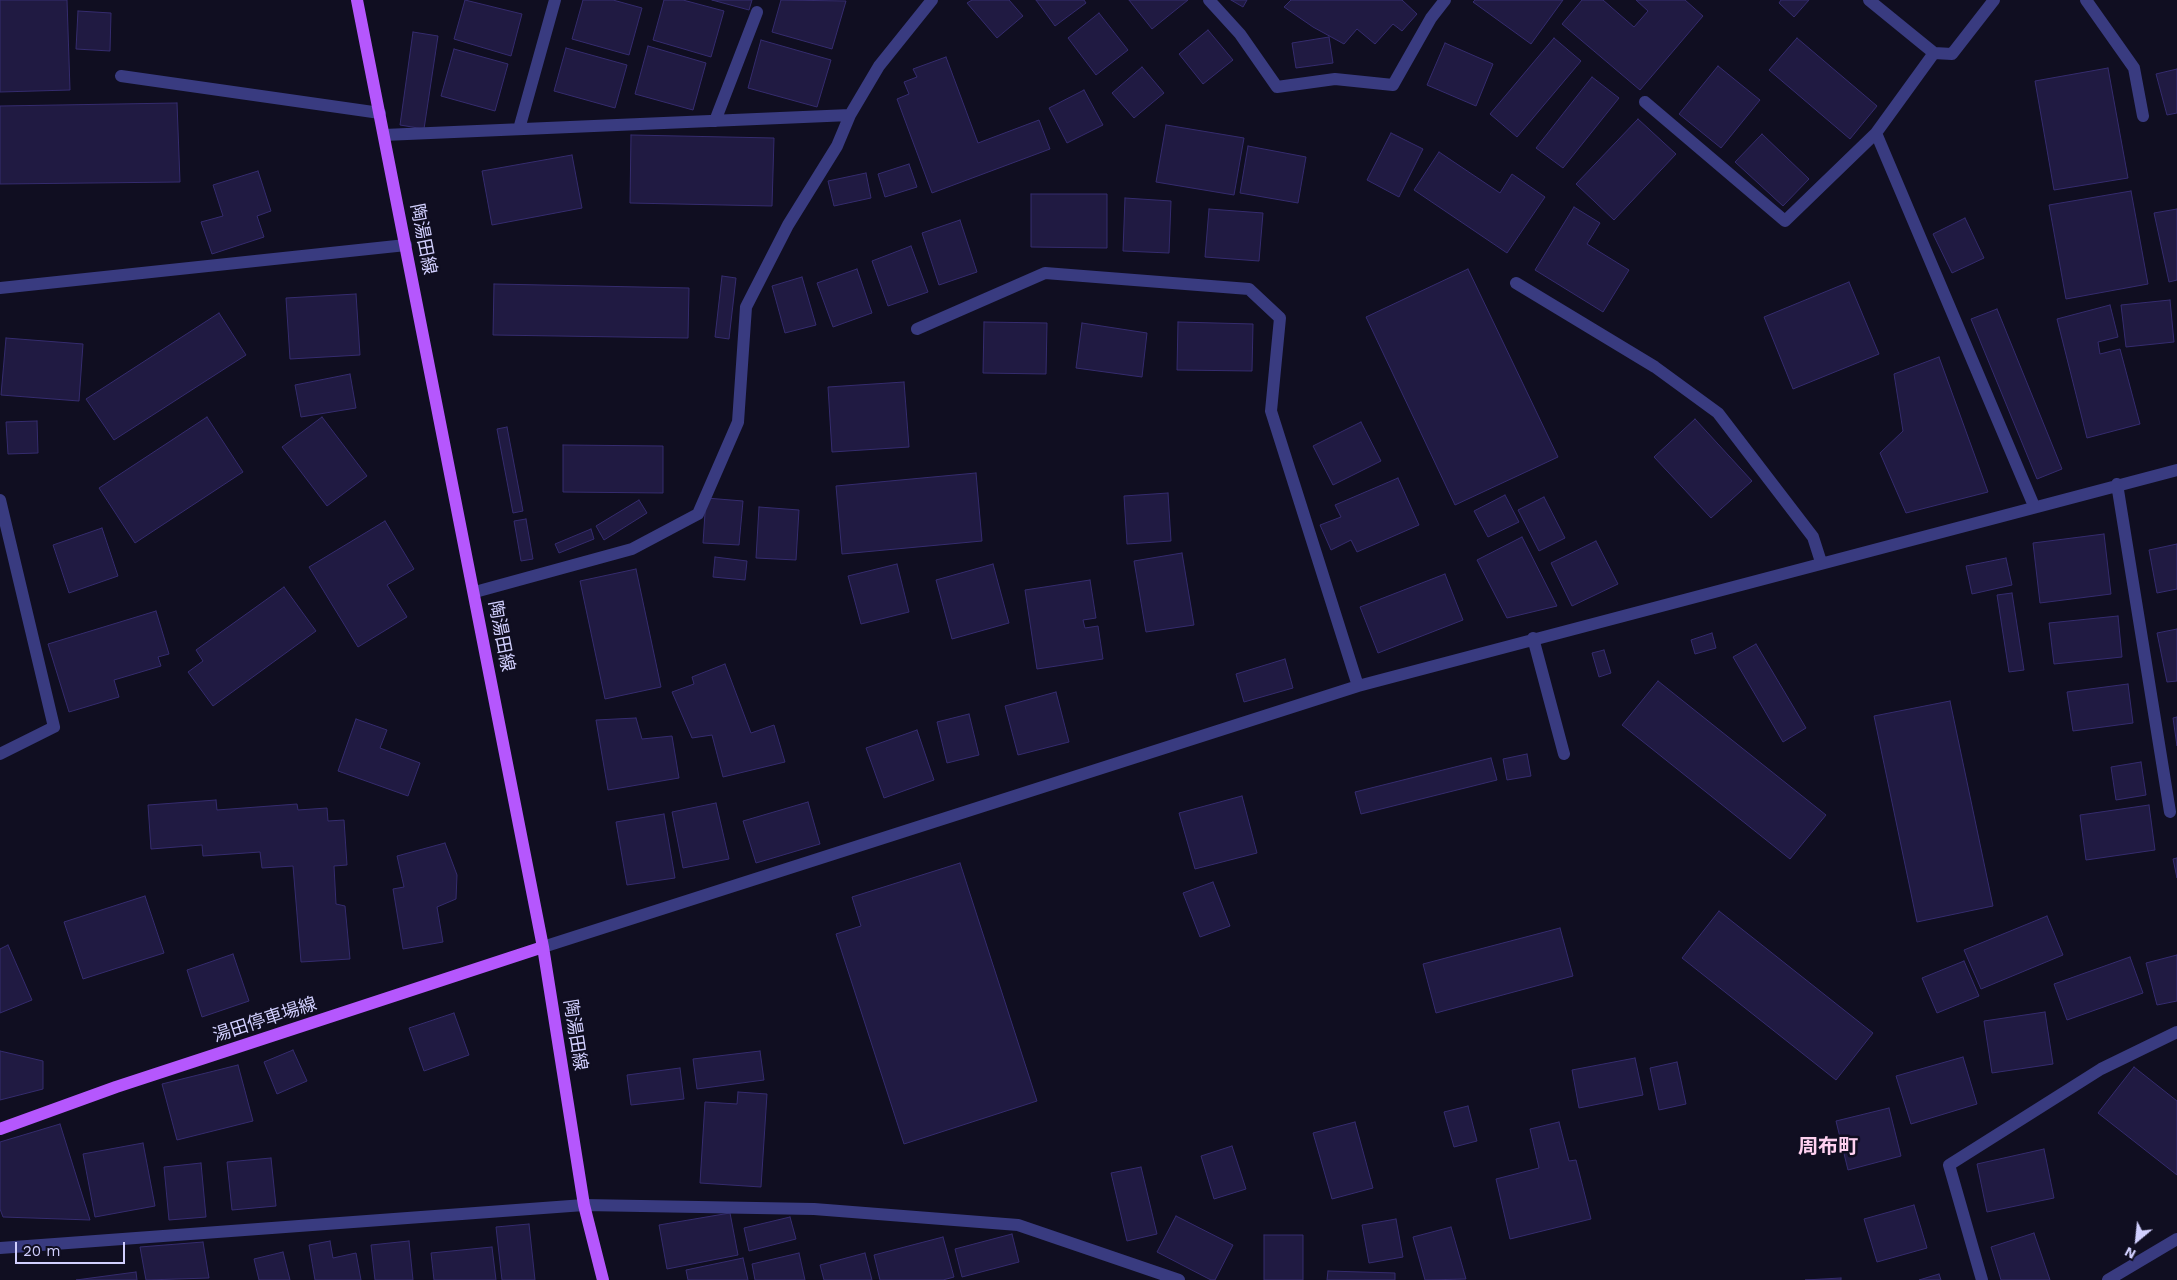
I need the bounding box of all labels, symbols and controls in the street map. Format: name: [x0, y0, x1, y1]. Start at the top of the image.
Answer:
street label: 陶湯田線: [406, 202, 440, 276]
street label: 陶湯田線: [484, 599, 518, 673]
street label: 湯田停車場線: [210, 993, 320, 1047]
street label: 陶湯田線: [559, 998, 591, 1072]
district label: 周布町: [1798, 1135, 1858, 1159]
north arrow: [2112, 1215, 2162, 1265]
scale bar: [18, 1232, 128, 1264]
text: 20 m: [23, 1242, 61, 1260]
text: N: [2122, 1244, 2138, 1263]

